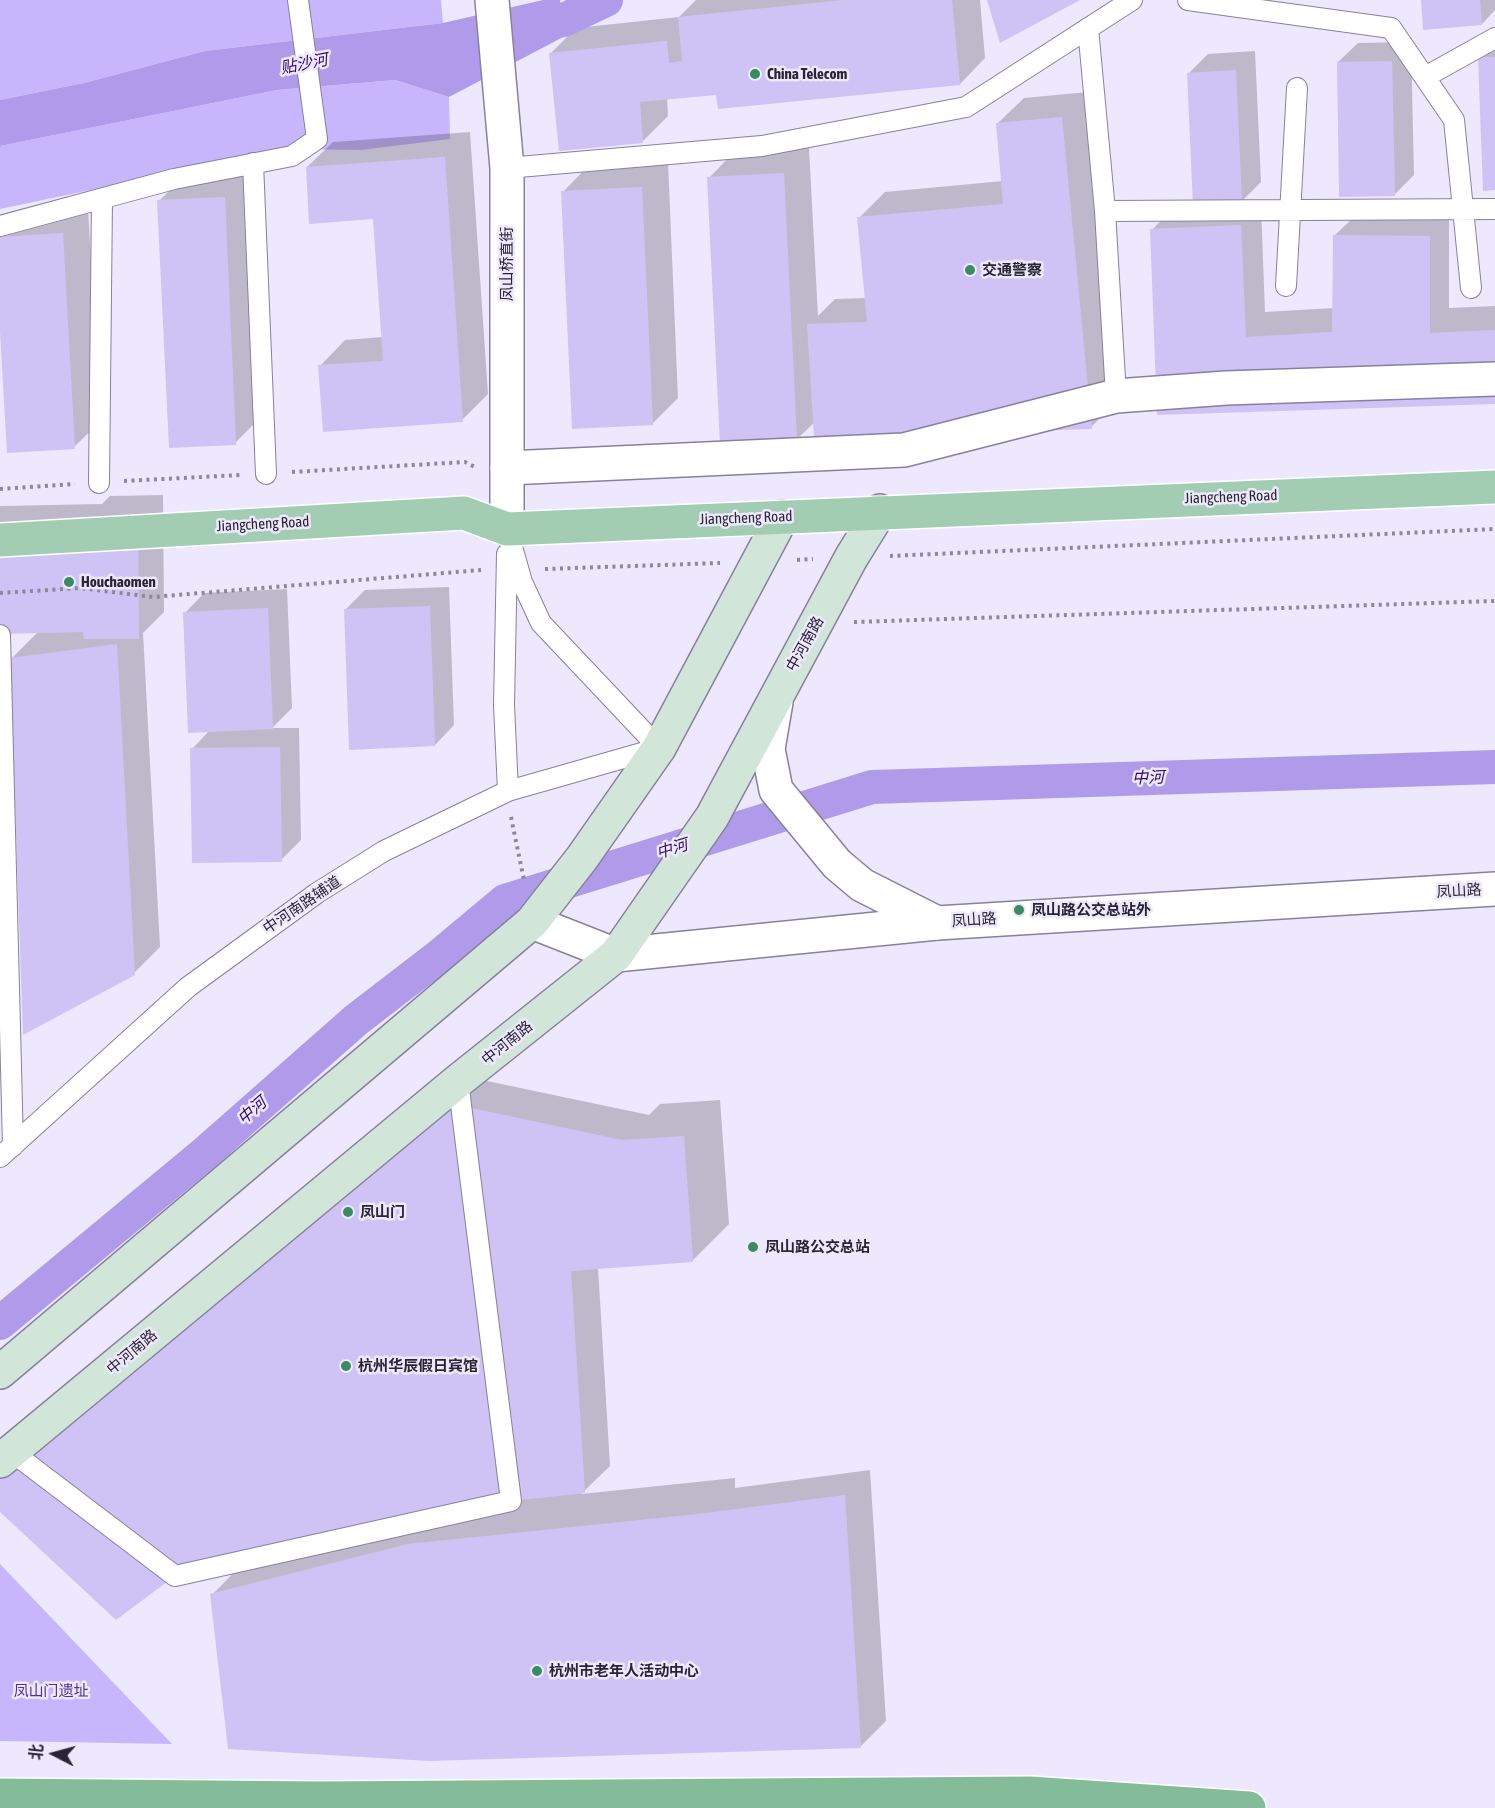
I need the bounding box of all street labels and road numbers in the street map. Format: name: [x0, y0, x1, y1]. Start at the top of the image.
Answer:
street label: 凤山桥直街: [498, 227, 516, 301]
street label: Jiangcheng Road: [1184, 486, 1278, 508]
street label: Jiangcheng Road: [699, 507, 793, 529]
street label: Jiangcheng Road: [216, 513, 310, 535]
street label: 中河南路: [783, 613, 827, 675]
street label: 中河南路辅道: [260, 872, 344, 938]
street label: 凤山路: [1436, 881, 1482, 901]
street label: 凤山路: [951, 909, 997, 931]
street label: 中河南路: [478, 1017, 536, 1069]
street label: 中河南路: [103, 1326, 161, 1378]

